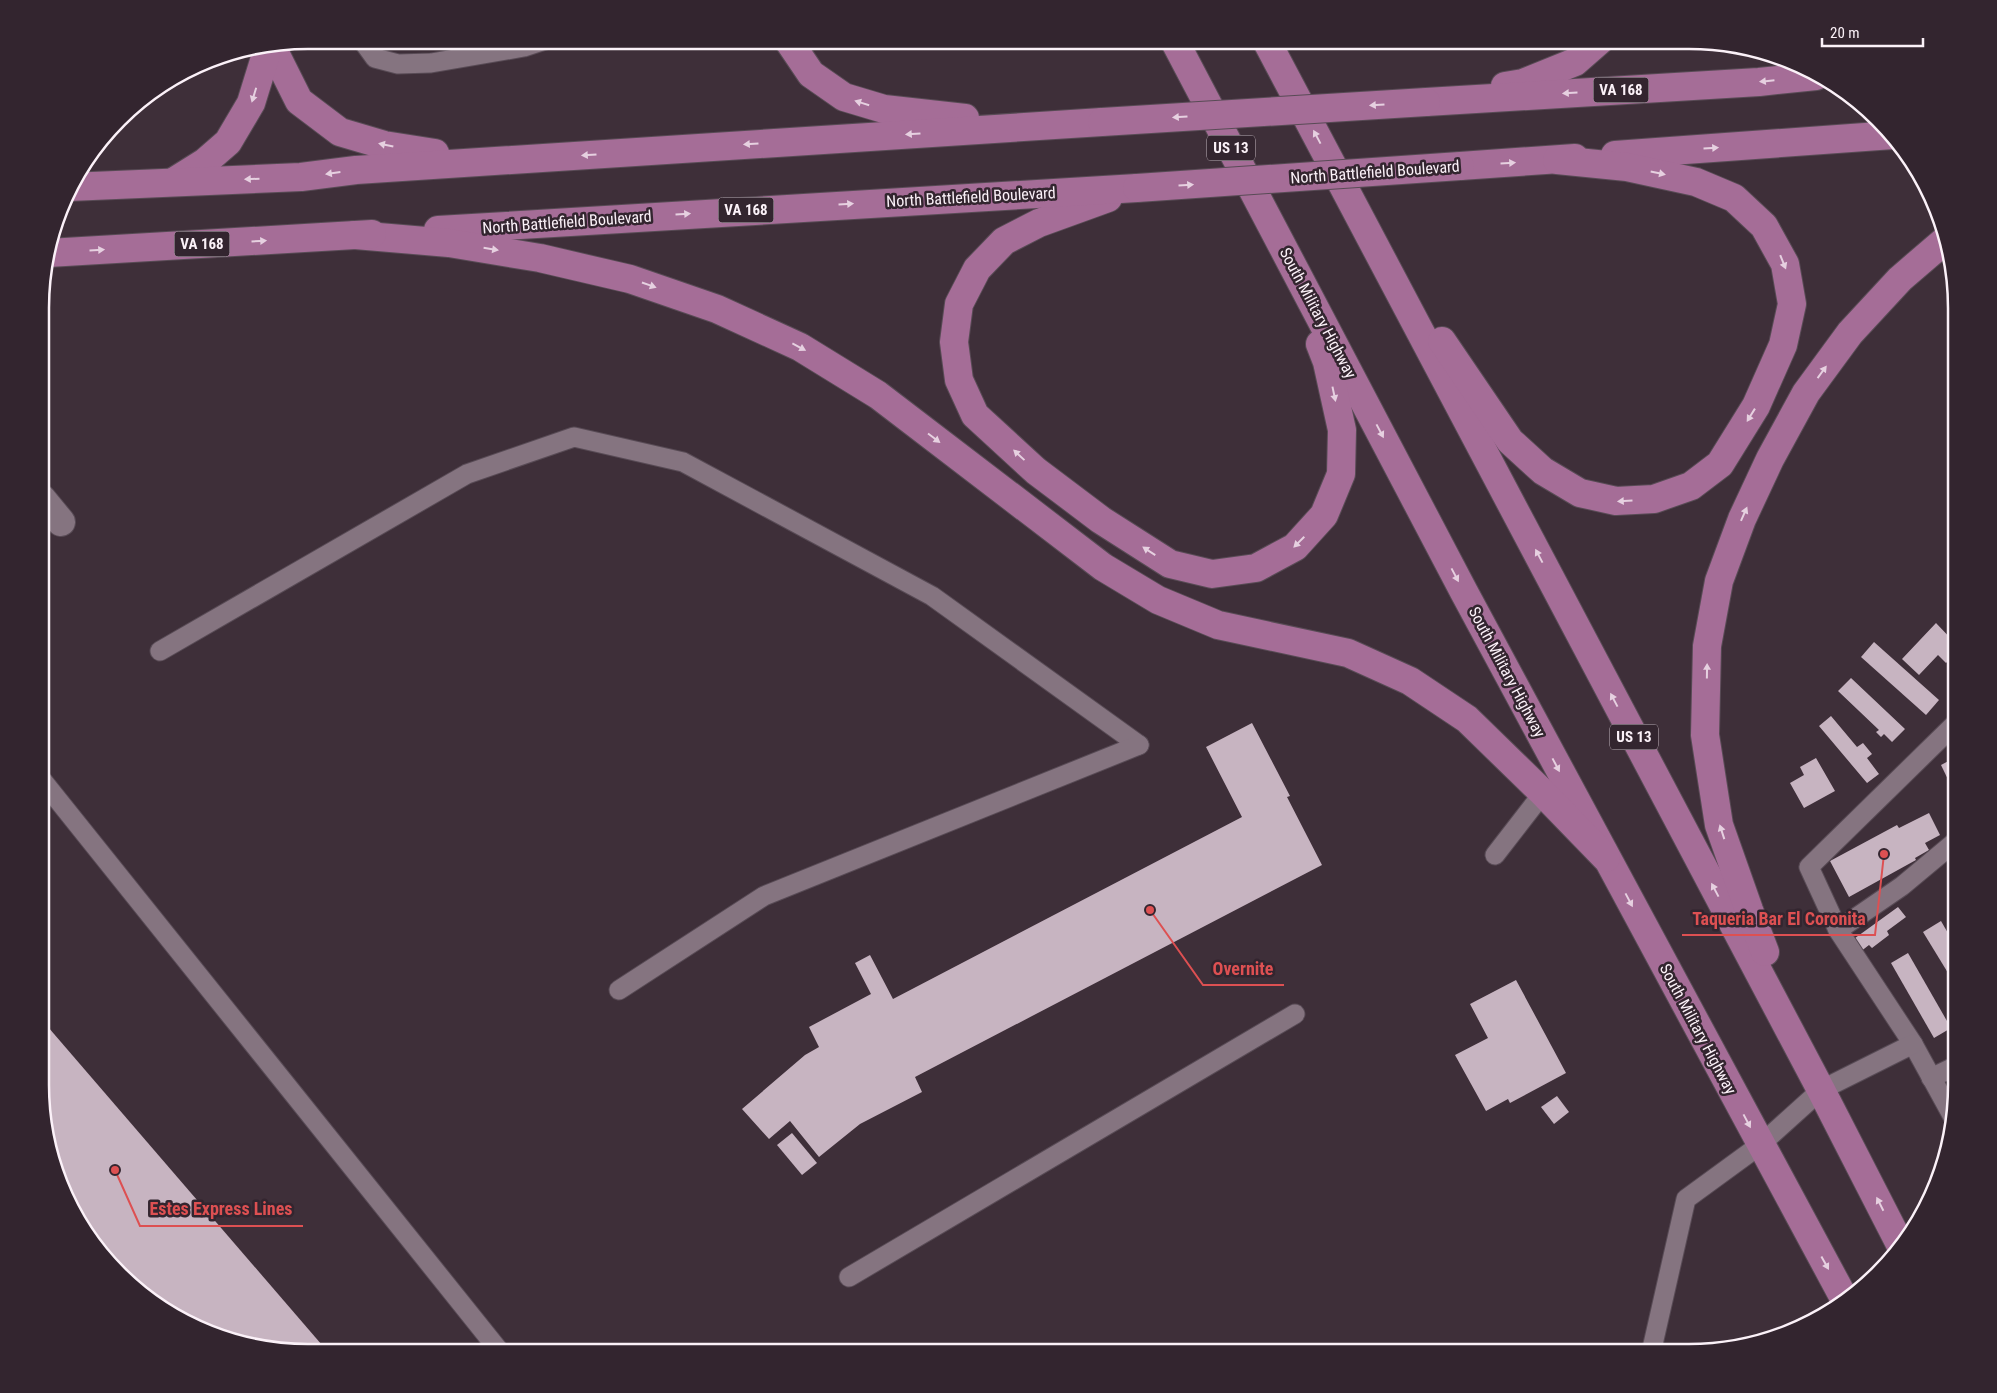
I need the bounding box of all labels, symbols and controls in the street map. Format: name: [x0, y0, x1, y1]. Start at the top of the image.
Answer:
scale bar: [1822, 15, 1923, 47]
text: 20 m: [1830, 24, 1860, 42]
one-way arrow: [1759, 77, 1775, 85]
road number: VA 168: [1594, 78, 1648, 102]
one-way arrow: [249, 87, 257, 102]
one-way arrow: [1562, 89, 1578, 97]
one-way arrow: [854, 98, 869, 106]
one-way arrow: [1369, 101, 1385, 109]
one-way arrow: [1172, 114, 1188, 122]
one-way arrow: [1313, 130, 1321, 145]
one-way arrow: [905, 131, 921, 139]
road number: US 13: [1207, 136, 1255, 160]
one-way arrow: [379, 141, 394, 149]
one-way arrow: [743, 141, 759, 149]
one-way arrow: [1703, 144, 1719, 152]
one-way arrow: [581, 151, 597, 159]
street label: North Battlefield Boulevard: [1290, 157, 1460, 187]
one-way arrow: [1501, 159, 1517, 167]
one-way arrow: [325, 169, 341, 177]
one-way arrow: [1650, 170, 1666, 178]
one-way arrow: [244, 176, 260, 184]
one-way arrow: [1178, 180, 1194, 188]
street label: North Battlefield Boulevard: [886, 183, 1056, 211]
road number: VA 168: [718, 198, 774, 222]
one-way arrow: [838, 200, 854, 208]
street label: North Battlefield Boulevard: [482, 207, 652, 237]
one-way arrow: [676, 210, 692, 218]
road number: VA 168: [174, 232, 230, 256]
one-way arrow: [251, 236, 267, 244]
street label: South Military Highway: [1276, 245, 1361, 382]
one-way arrow: [89, 246, 105, 254]
one-way arrow: [483, 246, 499, 254]
one-way arrow: [1779, 255, 1787, 270]
one-way arrow: [642, 281, 657, 289]
one-way arrow: [792, 343, 806, 351]
one-way arrow: [1817, 365, 1827, 379]
one-way arrow: [1330, 386, 1338, 401]
one-way arrow: [1746, 409, 1756, 422]
one-way arrow: [1376, 424, 1384, 438]
one-way arrow: [927, 432, 940, 443]
one-way arrow: [1013, 449, 1025, 461]
one-way arrow: [1617, 497, 1633, 505]
one-way arrow: [1740, 507, 1748, 521]
one-way arrow: [1293, 536, 1305, 548]
one-way arrow: [1143, 547, 1156, 556]
one-way arrow: [1535, 549, 1543, 563]
one-way arrow: [1451, 568, 1459, 582]
street label: South Military Highway: [1465, 604, 1550, 741]
one-way arrow: [1703, 663, 1711, 679]
one-way arrow: [1610, 693, 1619, 706]
road number: US 13: [1610, 724, 1658, 750]
one-way arrow: [1552, 758, 1560, 772]
one-way arrow: [1718, 824, 1726, 839]
one-way arrow: [1711, 882, 1719, 897]
one-way arrow: [1625, 893, 1633, 908]
callout: Taqueria Bar El Coronita: [1682, 902, 1875, 935]
text: Taqueria Bar El Coronita: [1692, 908, 1866, 929]
callout: Overnite: [1203, 952, 1284, 985]
text: Overnite: [1213, 958, 1274, 979]
street label: South Military Highway: [1656, 961, 1741, 1098]
one-way arrow: [1743, 1113, 1751, 1128]
callout: Estes Express Lines: [140, 1193, 303, 1226]
one-way arrow: [1876, 1197, 1884, 1211]
text: Estes Express Lines: [149, 1198, 293, 1219]
one-way arrow: [1821, 1256, 1829, 1271]

